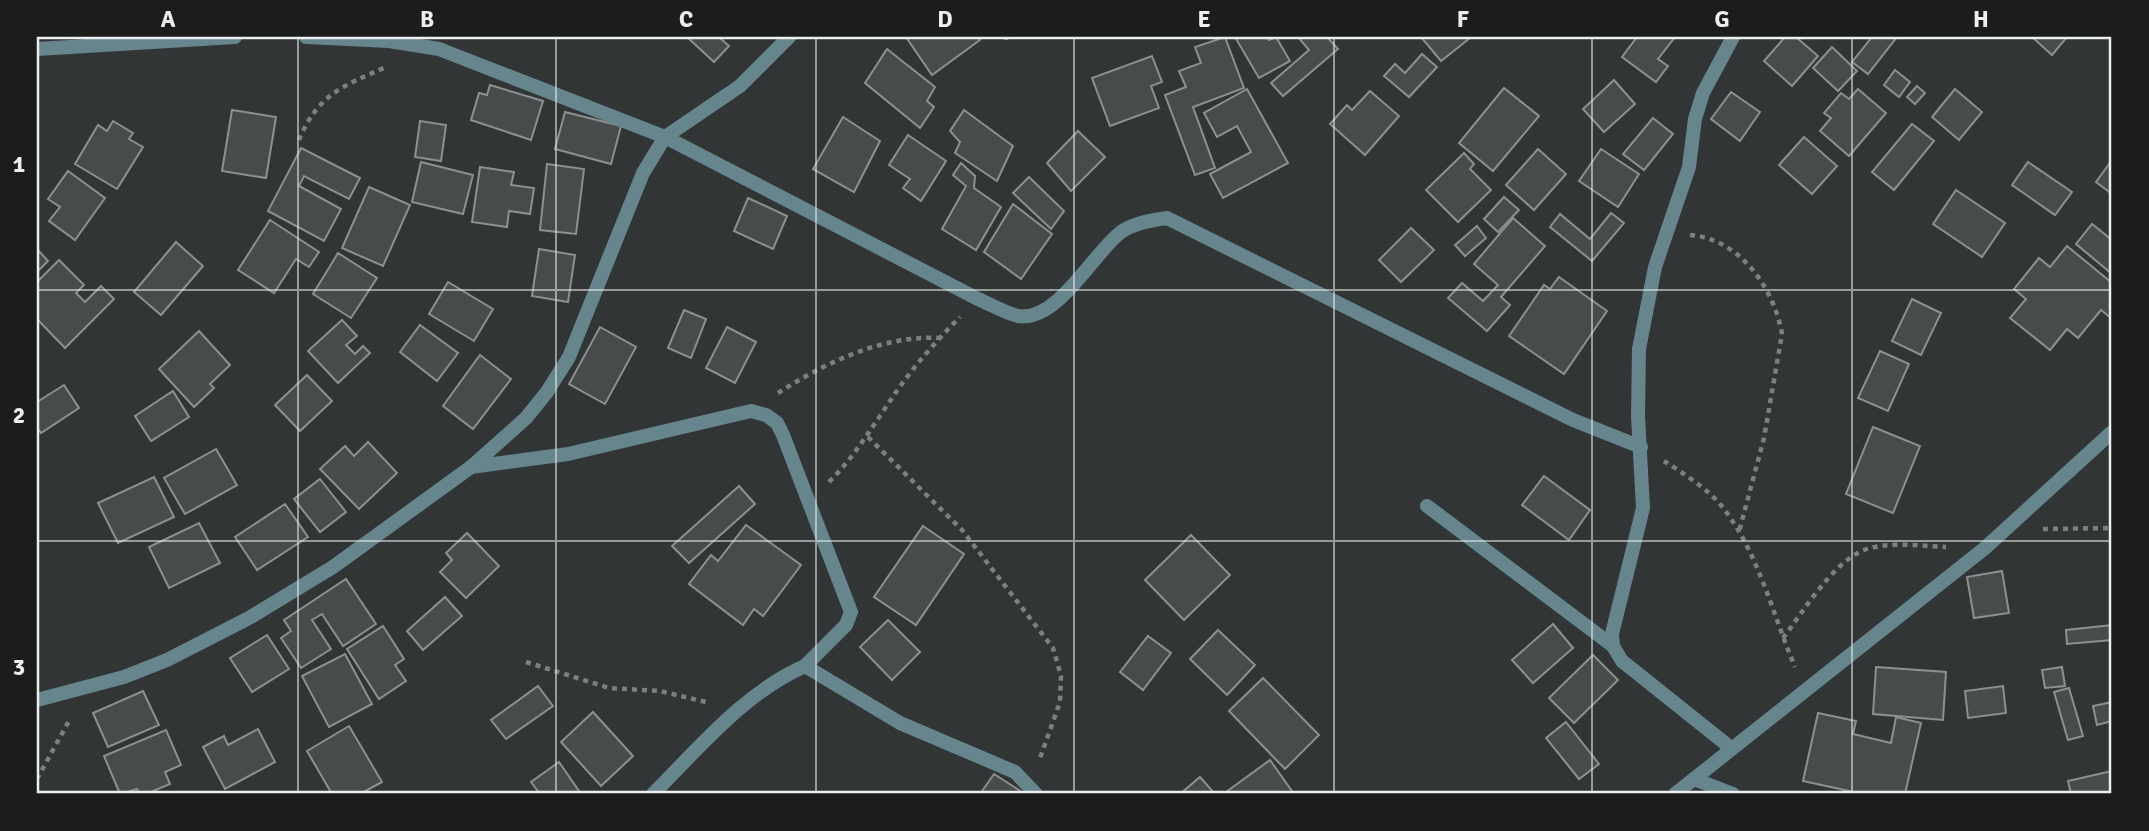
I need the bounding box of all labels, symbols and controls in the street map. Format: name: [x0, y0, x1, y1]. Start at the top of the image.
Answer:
text: A: [161, 5, 176, 34]
text: B: [420, 5, 434, 34]
text: C: [679, 5, 693, 34]
text: D: [937, 5, 953, 34]
text: E: [1197, 5, 1211, 34]
text: F: [1457, 5, 1469, 34]
text: G: [1714, 5, 1730, 34]
text: H: [1973, 5, 1989, 34]
text: 1: [13, 150, 25, 179]
text: 2: [13, 401, 25, 430]
text: 3: [13, 653, 25, 682]

